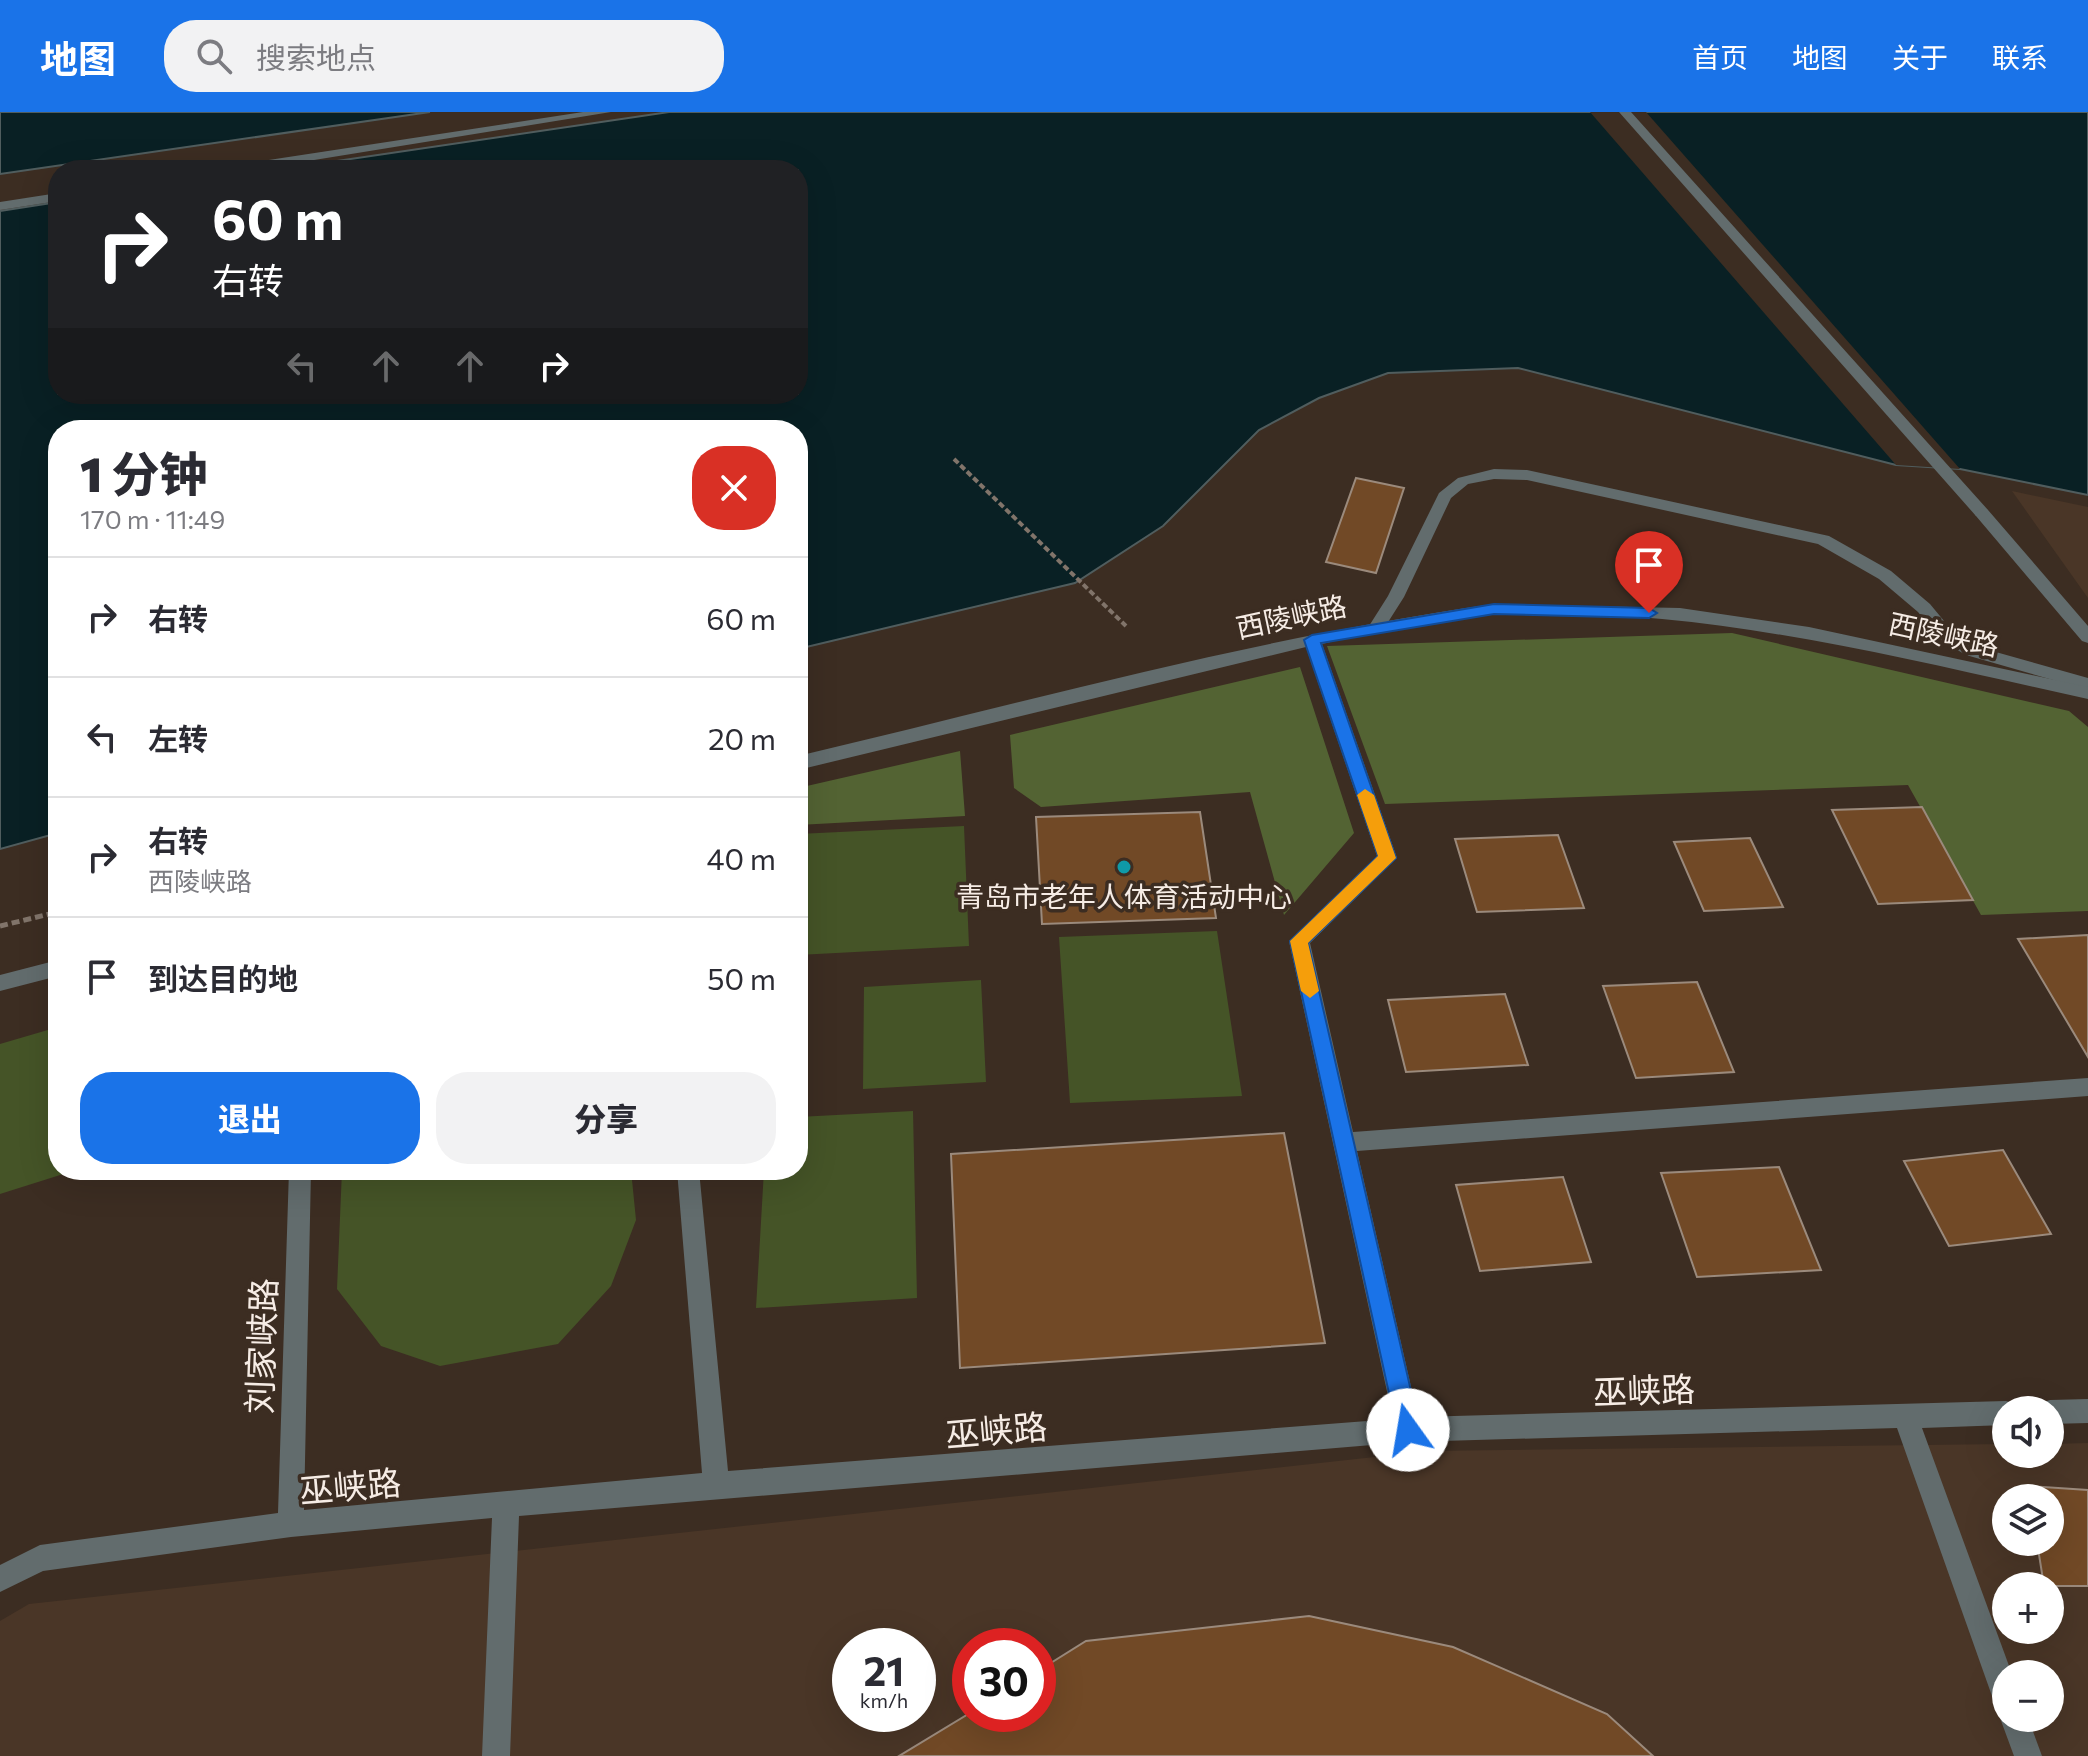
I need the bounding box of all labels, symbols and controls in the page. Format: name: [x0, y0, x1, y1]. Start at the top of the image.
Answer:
search box: [164, 20, 724, 92]
text: 地图: [40, 34, 116, 81]
icon: search: [192, 34, 236, 78]
text: 搜索地点: [256, 38, 376, 75]
text: 首页: [1692, 40, 1748, 74]
text: 地图: [1792, 40, 1848, 74]
text: 关于: [1892, 40, 1948, 74]
text: 联系: [1992, 40, 2048, 74]
text: 60 m: [212, 183, 343, 252]
icon: right: [80, 192, 184, 296]
text: 右转: [212, 257, 284, 301]
icon: left: [280, 344, 324, 388]
icon: ahead: [364, 344, 408, 388]
icon: ahead: [448, 344, 492, 388]
icon: right: [532, 344, 576, 388]
text: 1 分钟: [80, 443, 208, 502]
button: close: [692, 446, 776, 530]
text: 170 m · 11:49: [80, 503, 225, 534]
pin: [1615, 531, 1683, 613]
icon: arrive: [1627, 543, 1671, 587]
street label: 西陵峡路: [1233, 588, 1349, 644]
icon: right: [80, 595, 124, 639]
text: 右转: [148, 599, 208, 636]
text: 60 m: [706, 599, 776, 636]
street label: 西陵峡路: [1886, 606, 2002, 662]
icon: left: [80, 715, 124, 759]
text: 左转: [148, 719, 208, 756]
text: 20 m: [708, 719, 776, 756]
text: 右转: [148, 821, 208, 858]
icon: right: [80, 835, 124, 879]
text: 40 m: [707, 839, 776, 876]
marker: 青岛市老年人体育活动中心: [1115, 858, 1133, 876]
text: 西陵峡路: [148, 865, 252, 896]
place label: 青岛市老年人体育活动中心: [956, 879, 1292, 913]
icon: arrive: [80, 955, 124, 999]
text: 到达目的地: [148, 959, 298, 996]
text: 50 m: [707, 959, 776, 996]
button: 退出: [80, 1072, 420, 1164]
button: 分享: [436, 1072, 776, 1164]
street label: 刘家峡路: [237, 1277, 283, 1415]
street label: 巫峡路: [1592, 1366, 1696, 1412]
position arrow: [1366, 1388, 1450, 1472]
map controls: [1992, 1396, 2064, 1732]
button: sound: [1992, 1396, 2064, 1468]
street label: 巫峡路: [943, 1404, 1049, 1454]
street label: 巫峡路: [297, 1460, 403, 1510]
button: layers: [1992, 1484, 2064, 1556]
button: +: [1992, 1572, 2064, 1644]
speed limit sign: 30: [952, 1628, 1056, 1732]
text: 21: [864, 1645, 904, 1694]
button: −: [1992, 1660, 2064, 1732]
text: km/h: [860, 1688, 908, 1712]

